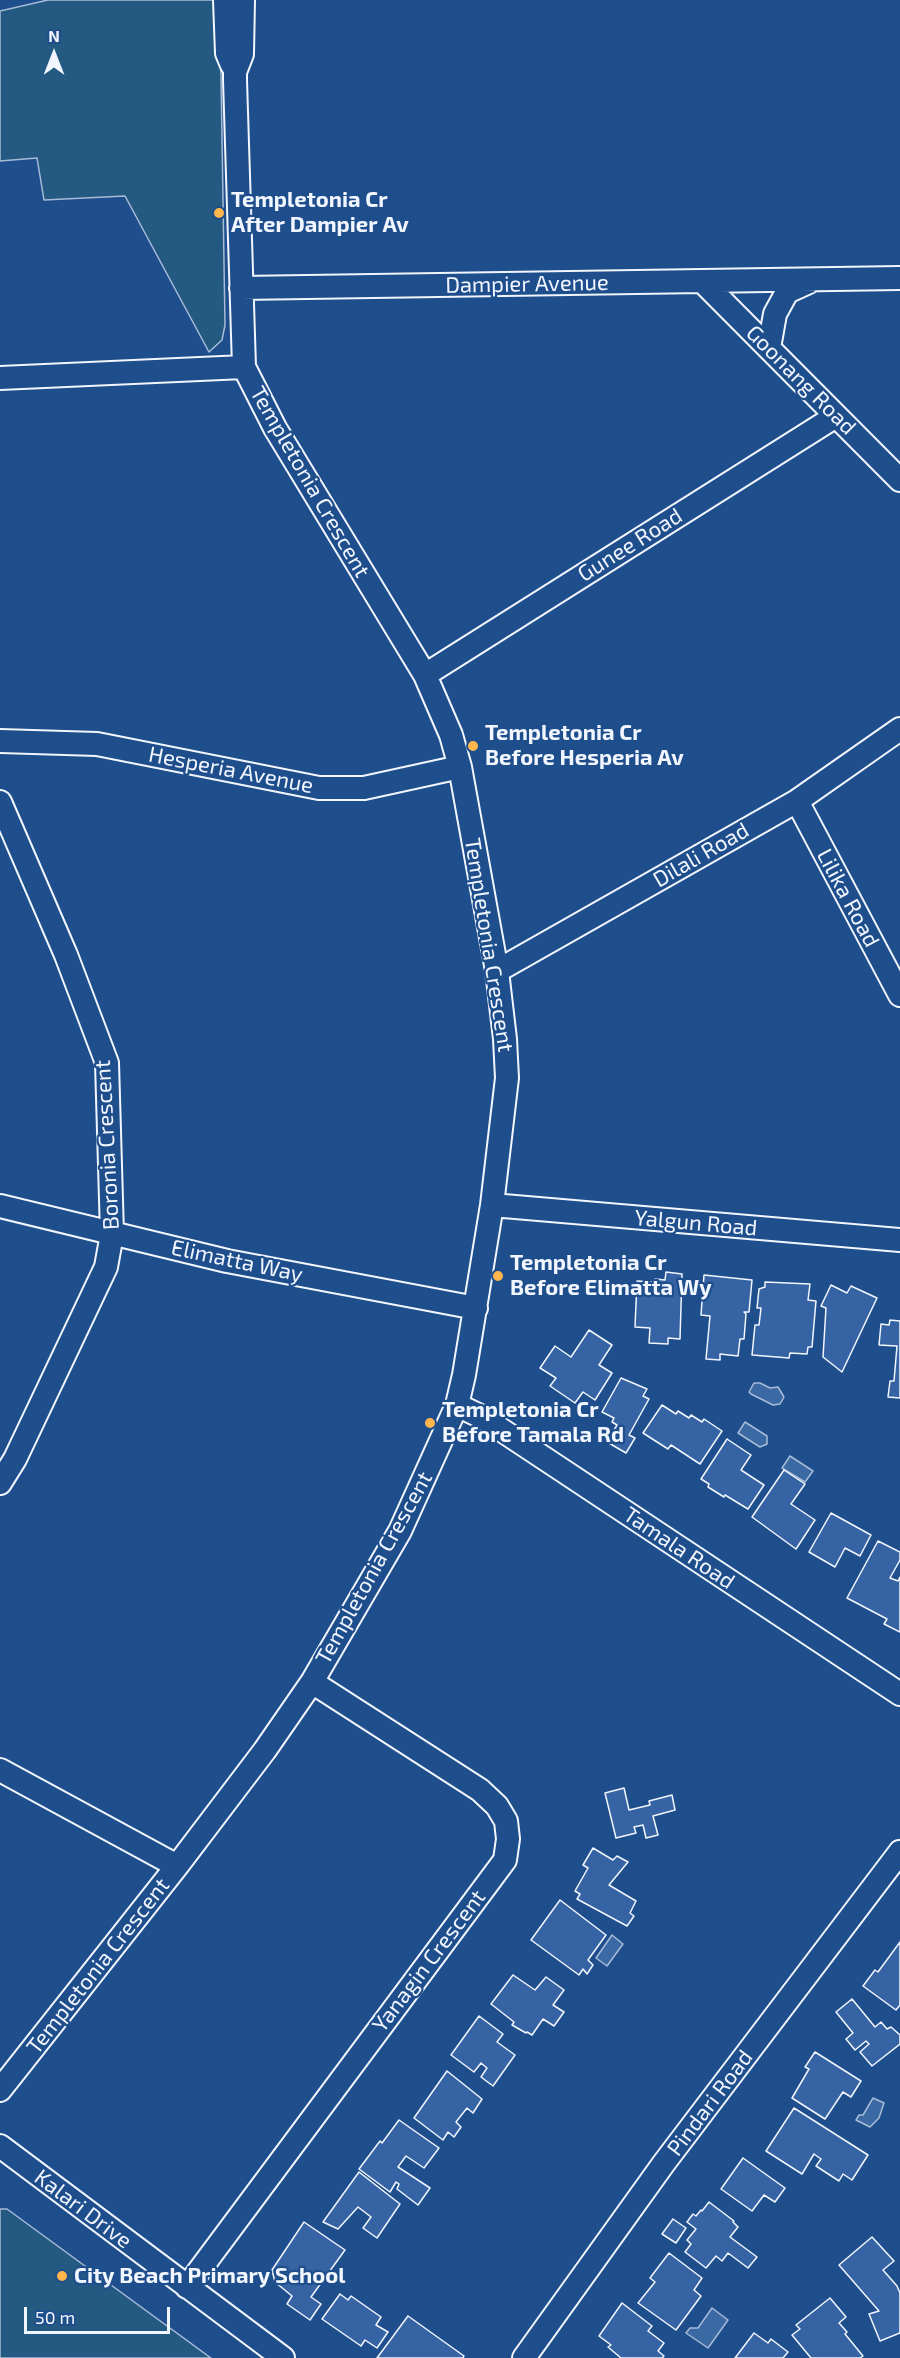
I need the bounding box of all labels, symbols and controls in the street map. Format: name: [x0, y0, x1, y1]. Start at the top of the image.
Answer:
north arrow: [24, 24, 84, 84]
text: N: [48, 26, 60, 45]
place label: Templetonia Cr After Dampier Av: [231, 187, 409, 238]
marker: Templetonia Cr After Dampier Av: [212, 206, 226, 220]
street label: Dampier Avenue: [445, 269, 609, 299]
street label: Goonang Road: [741, 320, 861, 440]
street label: Templetonia Crescent: [245, 382, 375, 582]
street label: Gunee Road: [573, 502, 687, 588]
place label: Templetonia Cr Before Hesperia Av: [485, 720, 684, 772]
marker: Templetonia Cr Before Hesperia Av: [466, 739, 480, 753]
street label: Hesperia Avenue: [146, 741, 316, 799]
street label: Dilali Road: [648, 817, 754, 893]
street label: Templetonia Crescent: [459, 836, 519, 1054]
street label: Lilika Road: [811, 844, 885, 952]
street label: Boronia Crescent: [89, 1059, 125, 1231]
street label: Yalgun Road: [634, 1204, 758, 1242]
street label: Elimatta Way: [169, 1234, 305, 1288]
place label: Templetonia Cr Before Elimatta Wy: [510, 1250, 712, 1302]
marker: Templetonia Cr Before Elimatta Wy: [491, 1269, 505, 1283]
place label: Templetonia Cr Before Tamala Rd: [442, 1397, 624, 1448]
marker: Templetonia Cr Before Tamala Rd: [423, 1416, 437, 1430]
street label: Templetonia Crescent: [310, 1467, 438, 1669]
street label: Tamala Road: [618, 1501, 740, 1595]
street label: Templetonia Crescent: [21, 1873, 175, 2059]
street label: Yanagin Crescent: [367, 1885, 491, 2037]
street label: Pindari Road: [662, 2045, 758, 2161]
street label: Kalari Drive: [29, 2164, 137, 2254]
place label: City Beach Primary School: [74, 2263, 346, 2289]
marker: City Beach Primary School: [55, 2269, 69, 2283]
scale bar: [27, 2295, 172, 2333]
text: 50 m: [35, 2306, 75, 2328]

